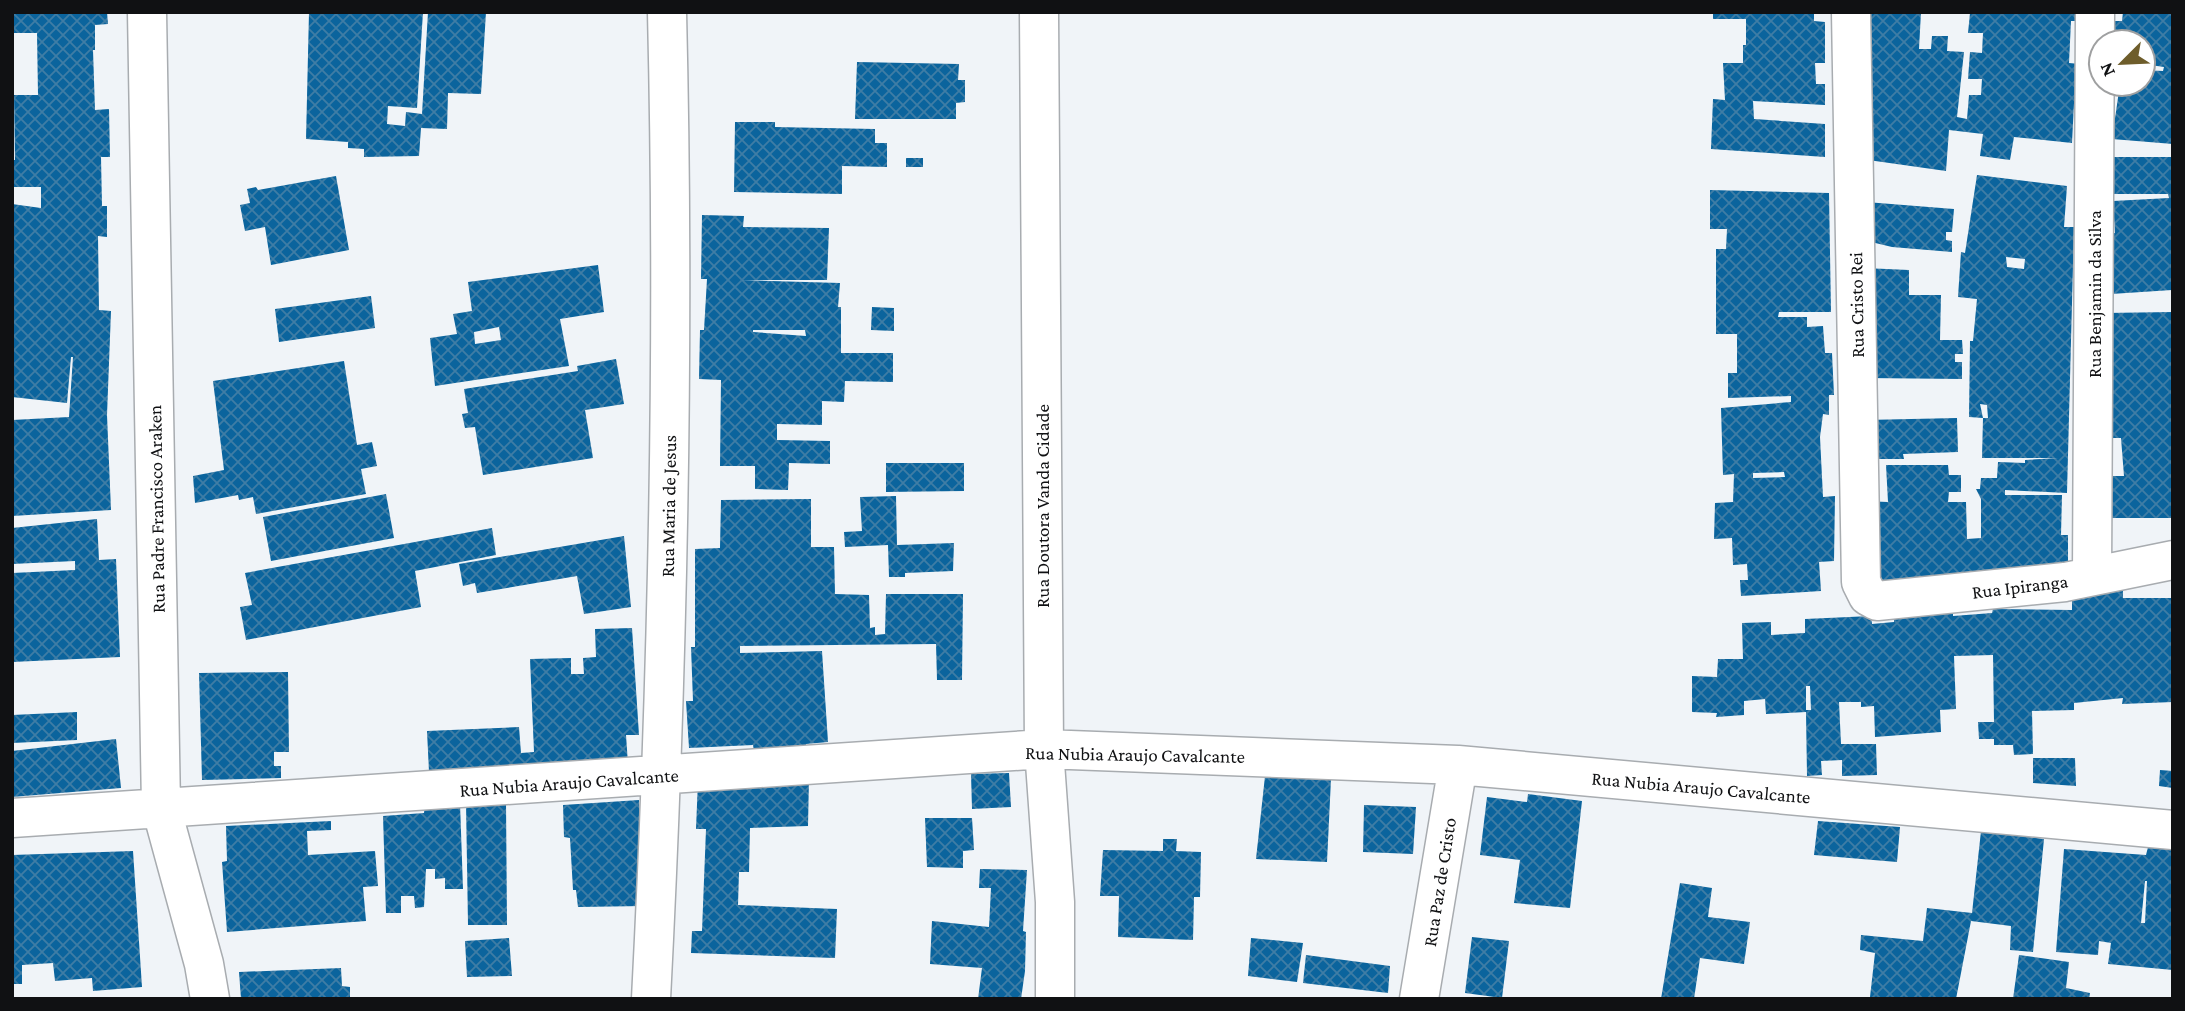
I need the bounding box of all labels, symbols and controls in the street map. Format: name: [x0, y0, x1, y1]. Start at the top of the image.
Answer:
north arrow: [2087, 28, 2157, 98]
text: N: [2095, 59, 2119, 80]
street label: Rua Benjamin da Silva: [2084, 210, 2106, 378]
street label: Rua Cristo Rei: [1845, 252, 1868, 358]
street label: Rua Doutora Vanda Cidade: [1032, 404, 1053, 608]
street label: Rua Padre Francisco Araken: [144, 405, 169, 613]
street label: Rua Maria de Jesus: [657, 435, 680, 577]
street label: Rua Ipiranga: [1971, 570, 2070, 603]
street label: Rua Nubia Araujo Cavalcante: [1025, 742, 1245, 768]
street label: Rua Nubia Araujo Cavalcante: [459, 764, 679, 802]
street label: Rua Nubia Araujo Cavalcante: [1591, 767, 1811, 809]
street label: Rua Paz de Cristo: [1419, 816, 1460, 948]

